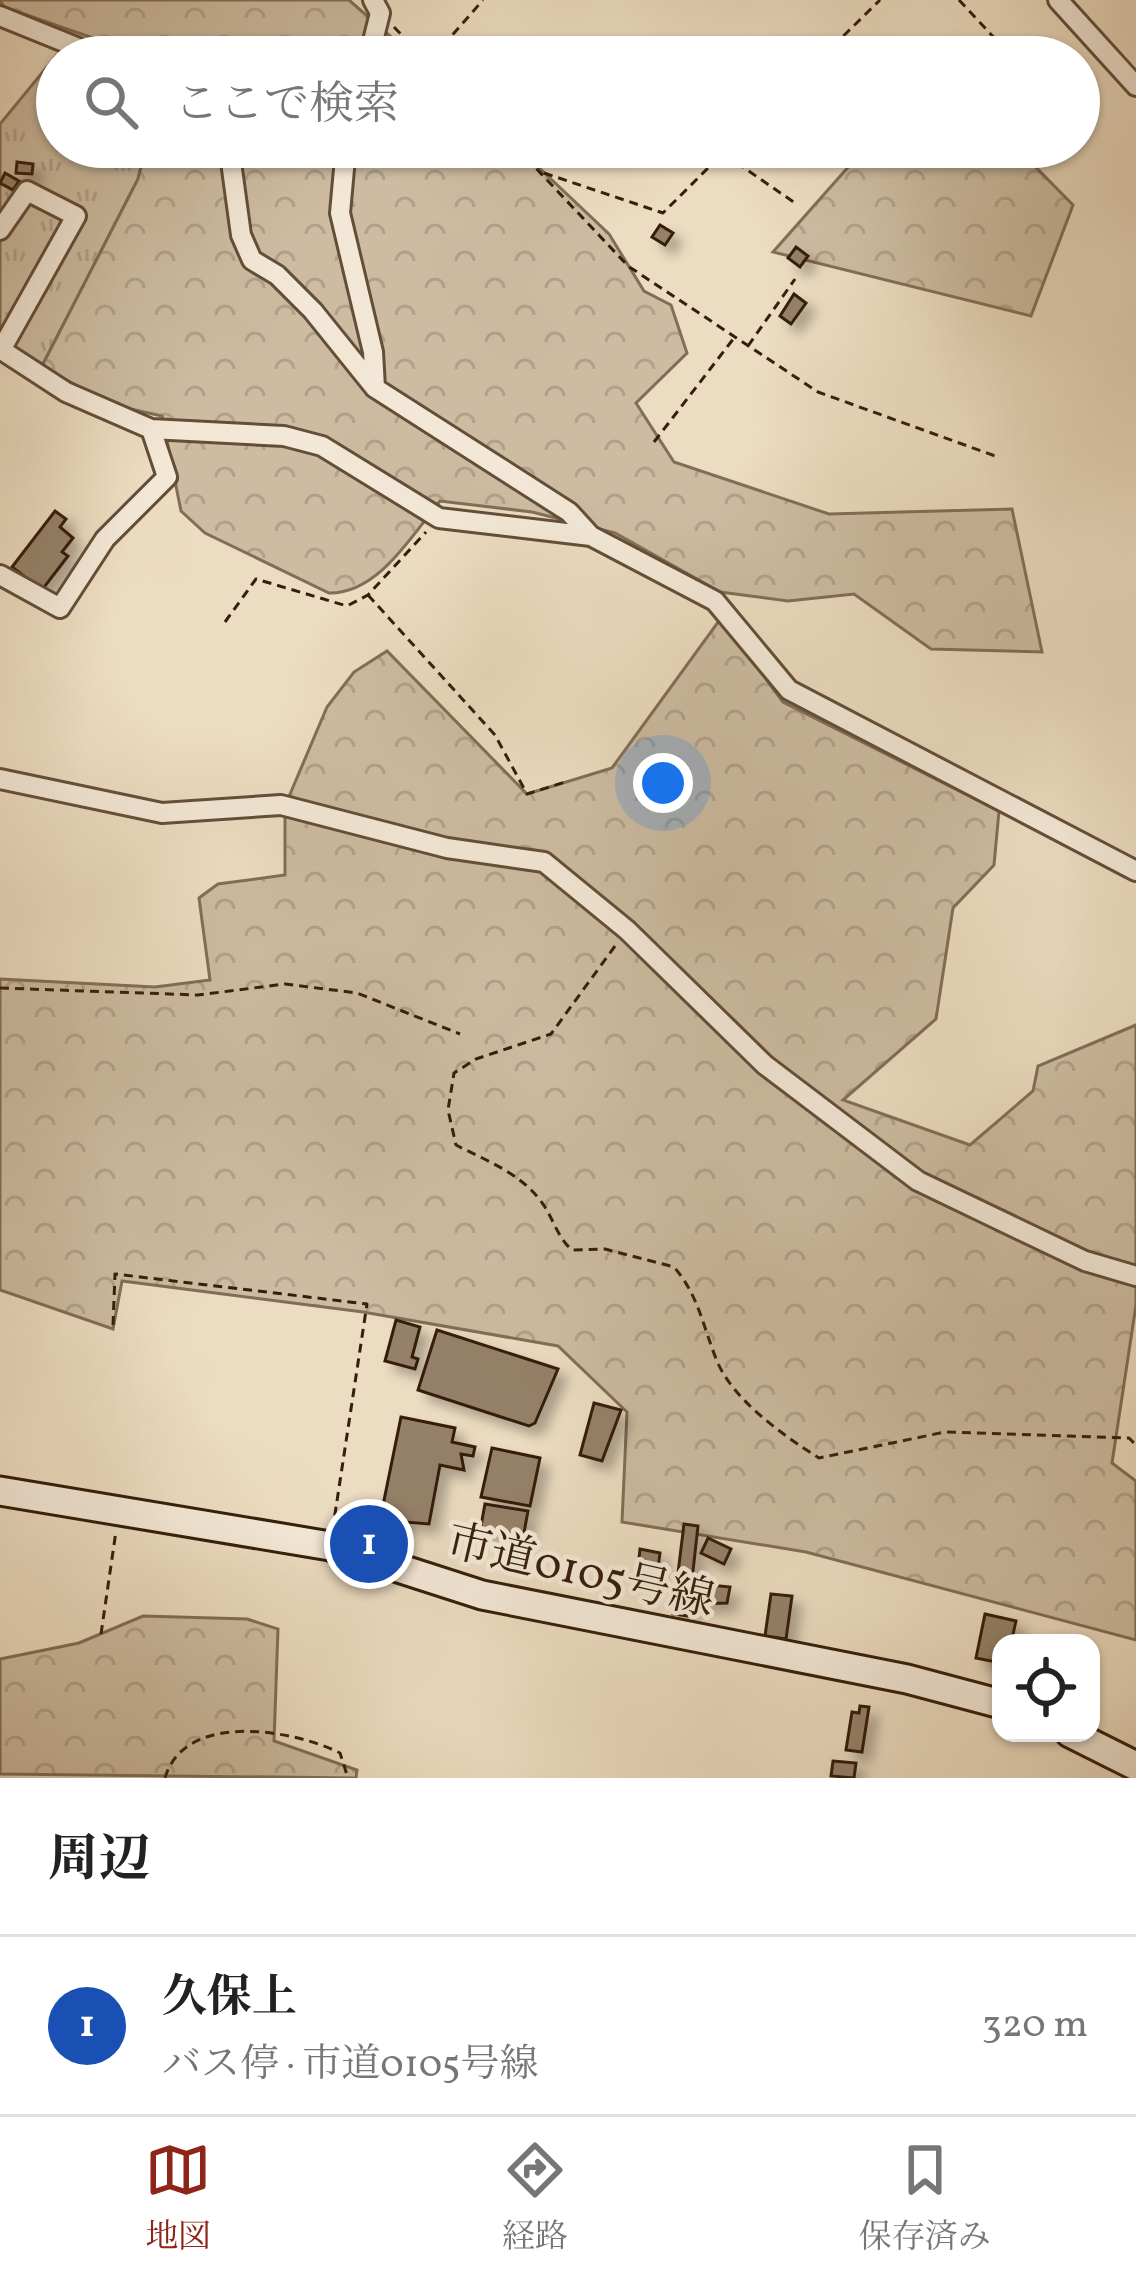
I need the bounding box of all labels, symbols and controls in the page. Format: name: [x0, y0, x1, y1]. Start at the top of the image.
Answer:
search box: [36, 36, 1100, 168]
icon: search: [78, 69, 144, 135]
text: ここで検索: [174, 75, 399, 138]
your location: [633, 753, 693, 813]
pin: 1: [330, 1499, 408, 1589]
street label: 市道0105号線: [440, 1512, 720, 1635]
map controls: [992, 1634, 1100, 1742]
button: locate: [992, 1634, 1100, 1742]
text: 周辺: [48, 1826, 150, 1897]
text: 久保上: [162, 1968, 297, 2031]
text: 1: [79, 1999, 95, 2053]
text: 320 m: [982, 1999, 1088, 2053]
text: バス停 · 市道0105号線: [162, 2039, 539, 2093]
tab: 地図: [145, 2137, 211, 2262]
tab: 経路: [502, 2137, 568, 2262]
tab: 保存済み: [859, 2137, 991, 2262]

